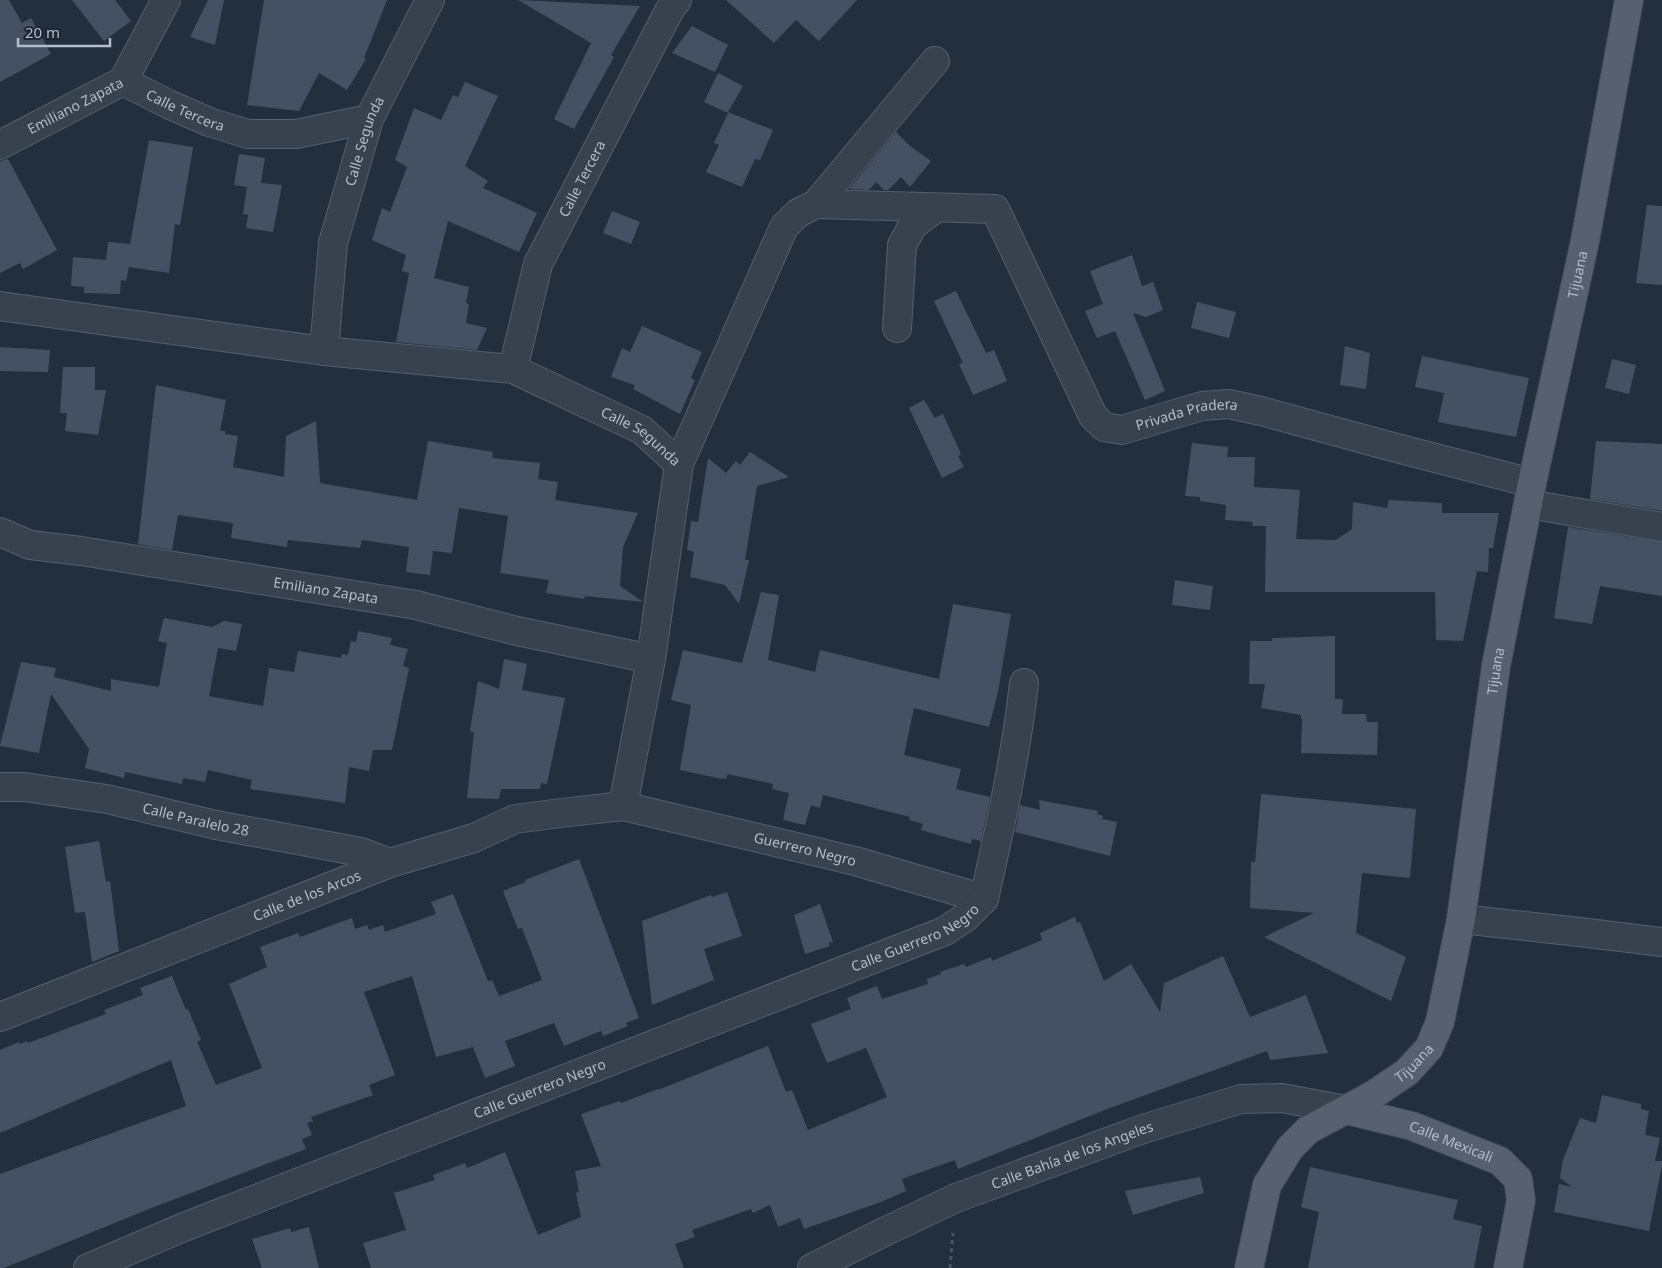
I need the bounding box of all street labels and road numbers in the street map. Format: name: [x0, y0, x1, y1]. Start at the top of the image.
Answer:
street label: Emiliano Zapata: [24, 73, 126, 138]
street label: Calle Tercera: [143, 84, 227, 135]
street label: Calle Segunda: [340, 93, 388, 188]
street label: Calle Tercera: [554, 137, 609, 220]
street label: Tijuana: [1563, 249, 1592, 300]
street label: Privada Pradera: [1133, 394, 1240, 434]
street label: Calle Segunda: [598, 402, 685, 470]
street label: Emiliano Zapata: [272, 572, 380, 608]
street label: Tijuana: [1482, 646, 1508, 696]
street label: Calle Paralelo 28: [141, 798, 251, 840]
street label: Guerrero Negro: [752, 827, 858, 870]
street label: Calle de los Arcos: [250, 865, 364, 925]
street label: Calle Guerrero Negro: [848, 899, 983, 976]
street label: Tijuana: [1391, 1039, 1437, 1087]
street label: Calle Guerrero Negro: [471, 1054, 608, 1122]
street label: Calle Bahía de los Angeles: [988, 1116, 1156, 1193]
street label: Calle Mexicali: [1407, 1116, 1496, 1166]

